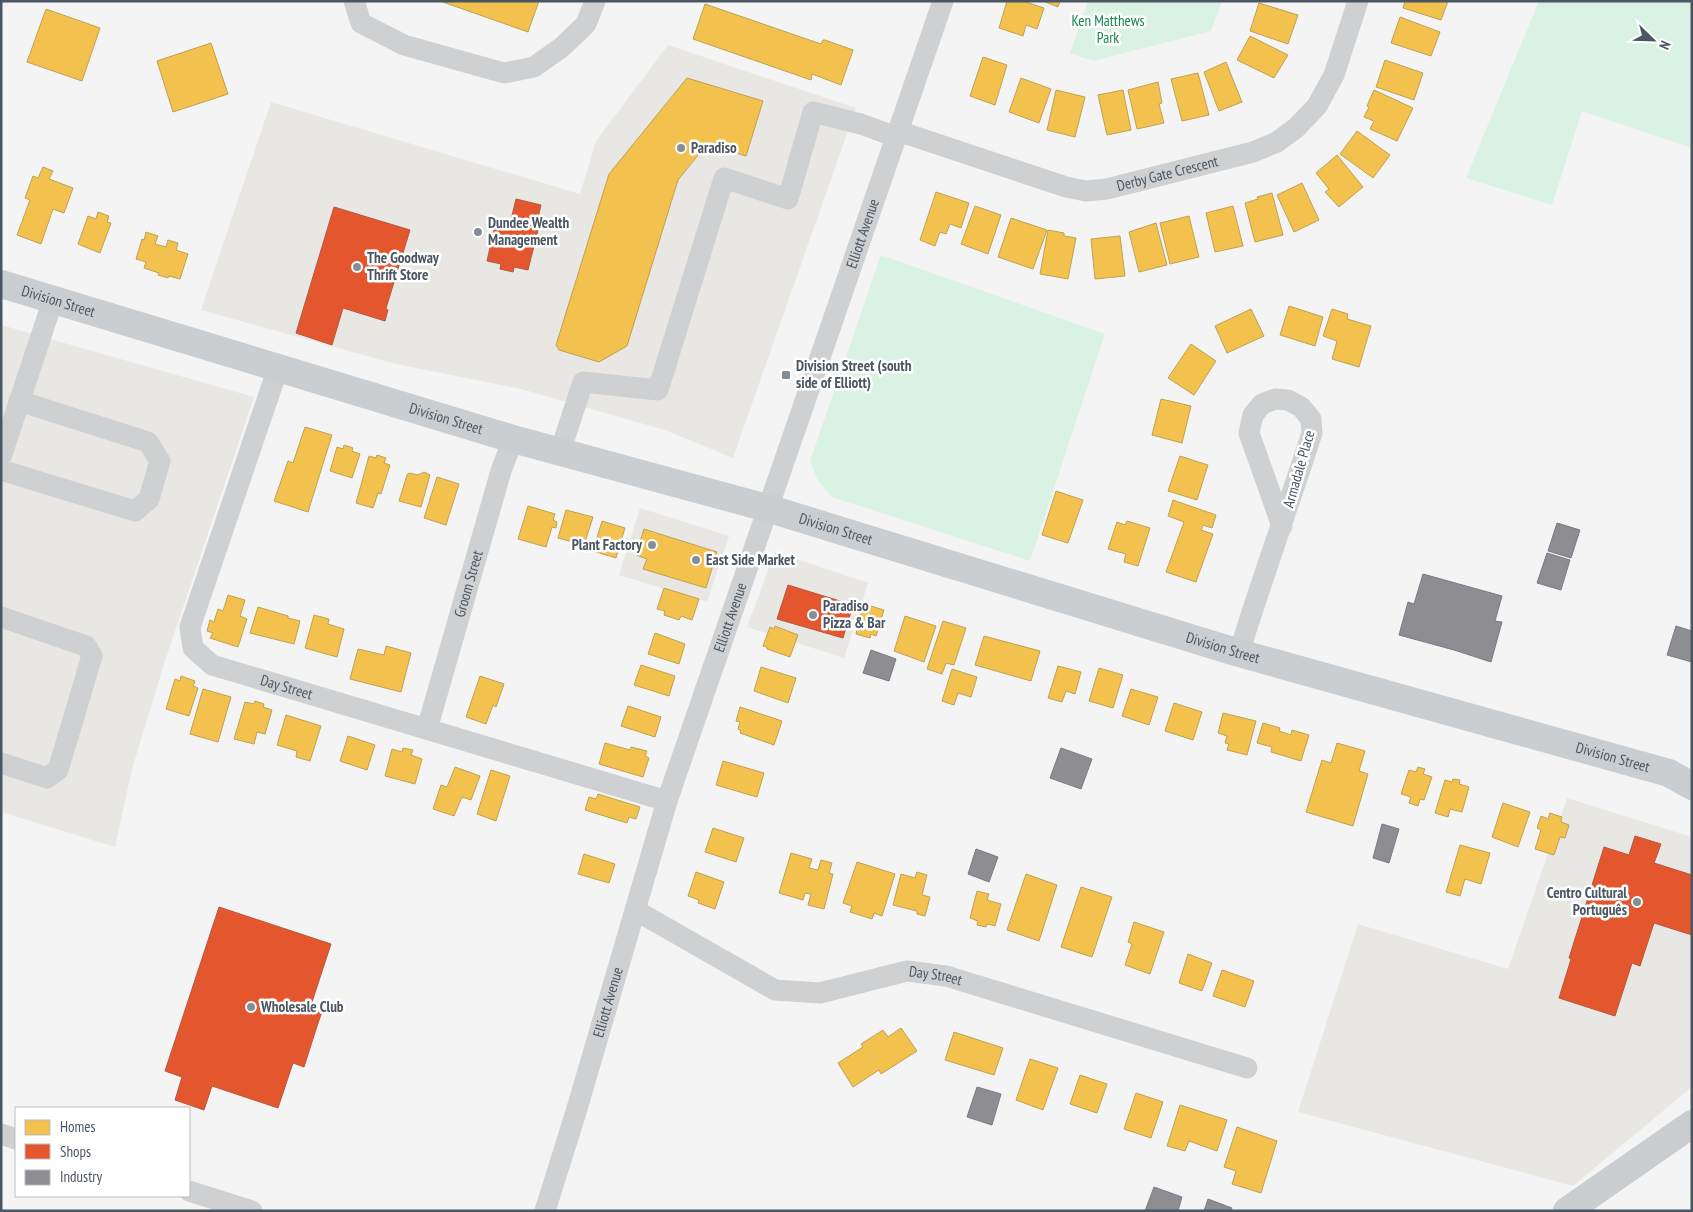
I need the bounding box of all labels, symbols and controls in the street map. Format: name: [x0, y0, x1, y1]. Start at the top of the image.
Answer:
park label: Ken Matthews Park: [1071, 11, 1145, 47]
north arrow: [1628, 15, 1678, 65]
text: N: [1655, 38, 1675, 52]
place label: Paradiso: [691, 138, 737, 157]
marker: Paradiso: [675, 142, 687, 154]
street label: Derby Gate Crescent: [1115, 151, 1220, 195]
street label: Elliott Avenue: [842, 196, 883, 271]
place label: Dundee Wealth Management: [488, 213, 569, 249]
marker: Dundee Wealth Management: [472, 226, 484, 238]
place label: The Goodway Thrift Store: [367, 248, 440, 284]
marker: The Goodway Thrift Store: [351, 261, 363, 273]
street label: Division Street: [19, 281, 98, 321]
place label: Division Street (south side of Elliott): [796, 356, 912, 392]
marker: Division Street (south side of Elliott): [780, 369, 792, 381]
street label: Division Street: [407, 398, 485, 438]
street label: Armadale Place: [1278, 428, 1319, 510]
street label: Division Street: [797, 508, 875, 549]
place label: Plant Factory: [572, 535, 643, 554]
marker: Plant Factory: [646, 539, 658, 551]
street label: Groom Street: [450, 548, 487, 619]
place label: East Side Market: [706, 550, 795, 569]
marker: East Side Market: [690, 554, 702, 566]
street label: Elliott Avenue: [709, 580, 751, 654]
place label: Paradiso Pizza & Bar: [823, 596, 886, 632]
marker: Paradiso Pizza & Bar: [807, 609, 819, 621]
street label: Division Street: [1184, 627, 1262, 667]
street label: Day Street: [258, 670, 315, 704]
street label: Division Street: [1574, 737, 1652, 776]
place label: Centro Cultural Português: [1547, 883, 1627, 919]
marker: Centro Cultural Português: [1631, 896, 1643, 908]
street label: Day Street: [908, 961, 965, 989]
street label: Elliott Avenue: [588, 965, 627, 1040]
place label: Wholesale Club: [260, 997, 344, 1016]
marker: Wholesale Club: [245, 1001, 257, 1013]
legend: [15, 1107, 190, 1197]
text: Homes: [60, 1117, 96, 1136]
text: Shops: [60, 1142, 91, 1161]
text: Industry: [60, 1167, 102, 1186]

